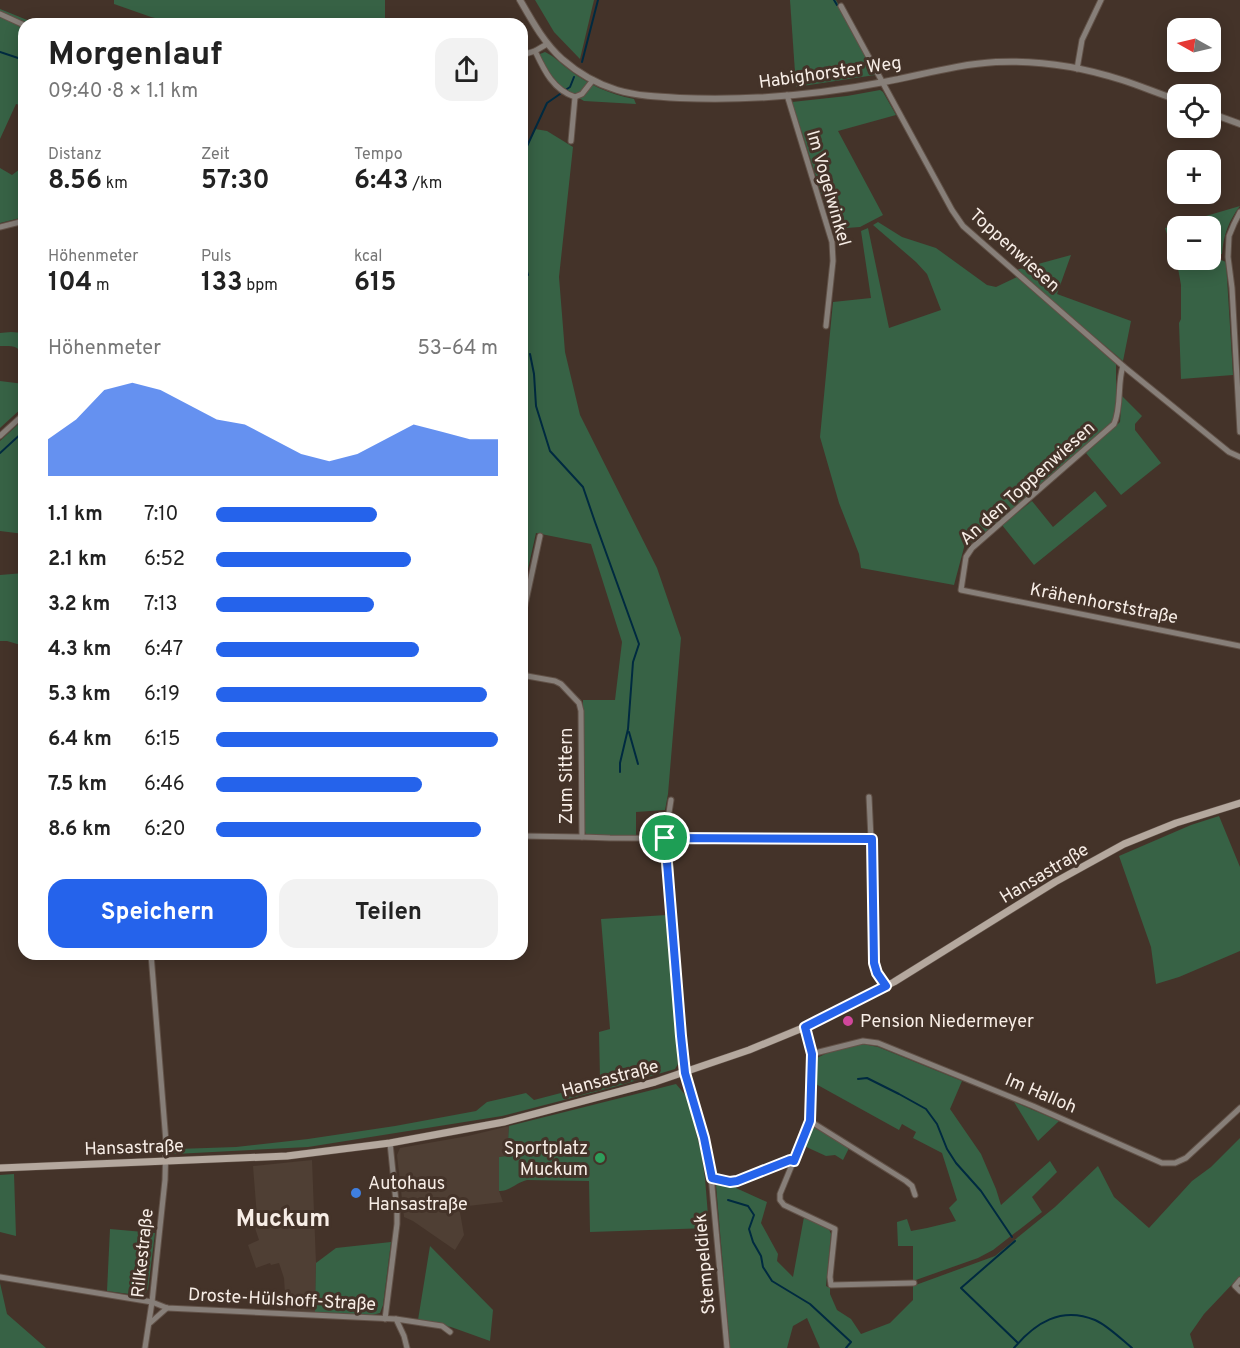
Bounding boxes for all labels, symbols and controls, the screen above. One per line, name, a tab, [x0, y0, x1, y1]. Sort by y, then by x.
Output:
north arrow	[1167, 18, 1221, 72]
map controls	[1167, 18, 1221, 270]
text: Morgenlauf	[48, 35, 222, 77]
button: share	[435, 38, 498, 101]
street label: Habighorster Weg	[757, 52, 903, 95]
text: 09:40 · 8 × 1.1 km	[48, 79, 198, 105]
button: locate	[1167, 84, 1221, 138]
street label: Im Vogelwinkel	[800, 128, 855, 249]
text: Distanz	[48, 145, 102, 165]
text: Zeit	[201, 145, 230, 165]
text: Tempo	[354, 145, 403, 165]
button: +	[1167, 150, 1221, 204]
text: 8.56	[48, 165, 102, 198]
text: 57:30	[201, 165, 270, 198]
text: 6:43	[354, 165, 409, 198]
text: km	[102, 174, 128, 194]
text: /km	[409, 174, 442, 194]
street label: Toppenwiesen	[964, 204, 1064, 298]
button: −	[1167, 216, 1221, 270]
text: Höhenmeter	[48, 247, 138, 267]
text: Puls	[201, 247, 232, 267]
text: kcal	[354, 247, 382, 267]
text: 104	[48, 267, 92, 300]
text: 133	[201, 267, 243, 300]
text: 615	[354, 267, 396, 300]
text: m	[92, 276, 110, 296]
text: bpm	[243, 276, 278, 296]
text: Höhenmeter	[48, 336, 161, 362]
text: 53–64 m	[417, 336, 498, 362]
street label: An den Toppenwiesen	[955, 417, 1101, 551]
text: 1.1 km	[48, 502, 103, 528]
text: 7:10	[144, 502, 178, 528]
text: 2.1 km	[48, 547, 107, 573]
text: 6:52	[144, 547, 185, 573]
street label: Krähenhorststraße	[1028, 579, 1180, 630]
text: 3.2 km	[48, 592, 110, 618]
text: 7:13	[144, 592, 178, 618]
text: 4.3 km	[48, 637, 111, 663]
text: 6:47	[144, 637, 183, 663]
text: 5.3 km	[48, 682, 111, 708]
text: 6:19	[144, 682, 180, 708]
text: 6.4 km	[48, 727, 112, 753]
text: 6:15	[144, 727, 180, 753]
street label: Zum Sittern	[556, 728, 579, 824]
text: 7.5 km	[48, 772, 107, 798]
text: 6:46	[144, 772, 185, 798]
pin	[639, 812, 690, 863]
text: 8.6 km	[48, 817, 111, 843]
text: 6:20	[144, 817, 186, 843]
icon: arrive	[648, 821, 681, 854]
street label: Hansastraße	[996, 839, 1093, 910]
button: Speichern	[48, 879, 267, 948]
button: Teilen	[279, 879, 498, 948]
place label: Pension Niedermeyer	[860, 1011, 1034, 1034]
marker: Pension Niedermeyer	[841, 1014, 855, 1028]
street label: Hansastraße	[559, 1055, 662, 1103]
street label: Im Halloh	[1001, 1069, 1080, 1120]
street label: Hansastraße	[84, 1135, 184, 1162]
place label: Sportplatz Muckum	[504, 1138, 588, 1182]
marker: Sportplatz Muckum	[593, 1151, 607, 1165]
place label: Autohaus Hansastraße	[368, 1173, 468, 1217]
marker: Autohaus Hansastraße	[349, 1186, 363, 1200]
district label: Muckum	[236, 1205, 330, 1235]
street label: Rilkestraße	[127, 1207, 160, 1299]
street label: Stempeldiek	[690, 1212, 721, 1315]
street label: Droste-Hülshoff-Straße	[187, 1284, 377, 1317]

